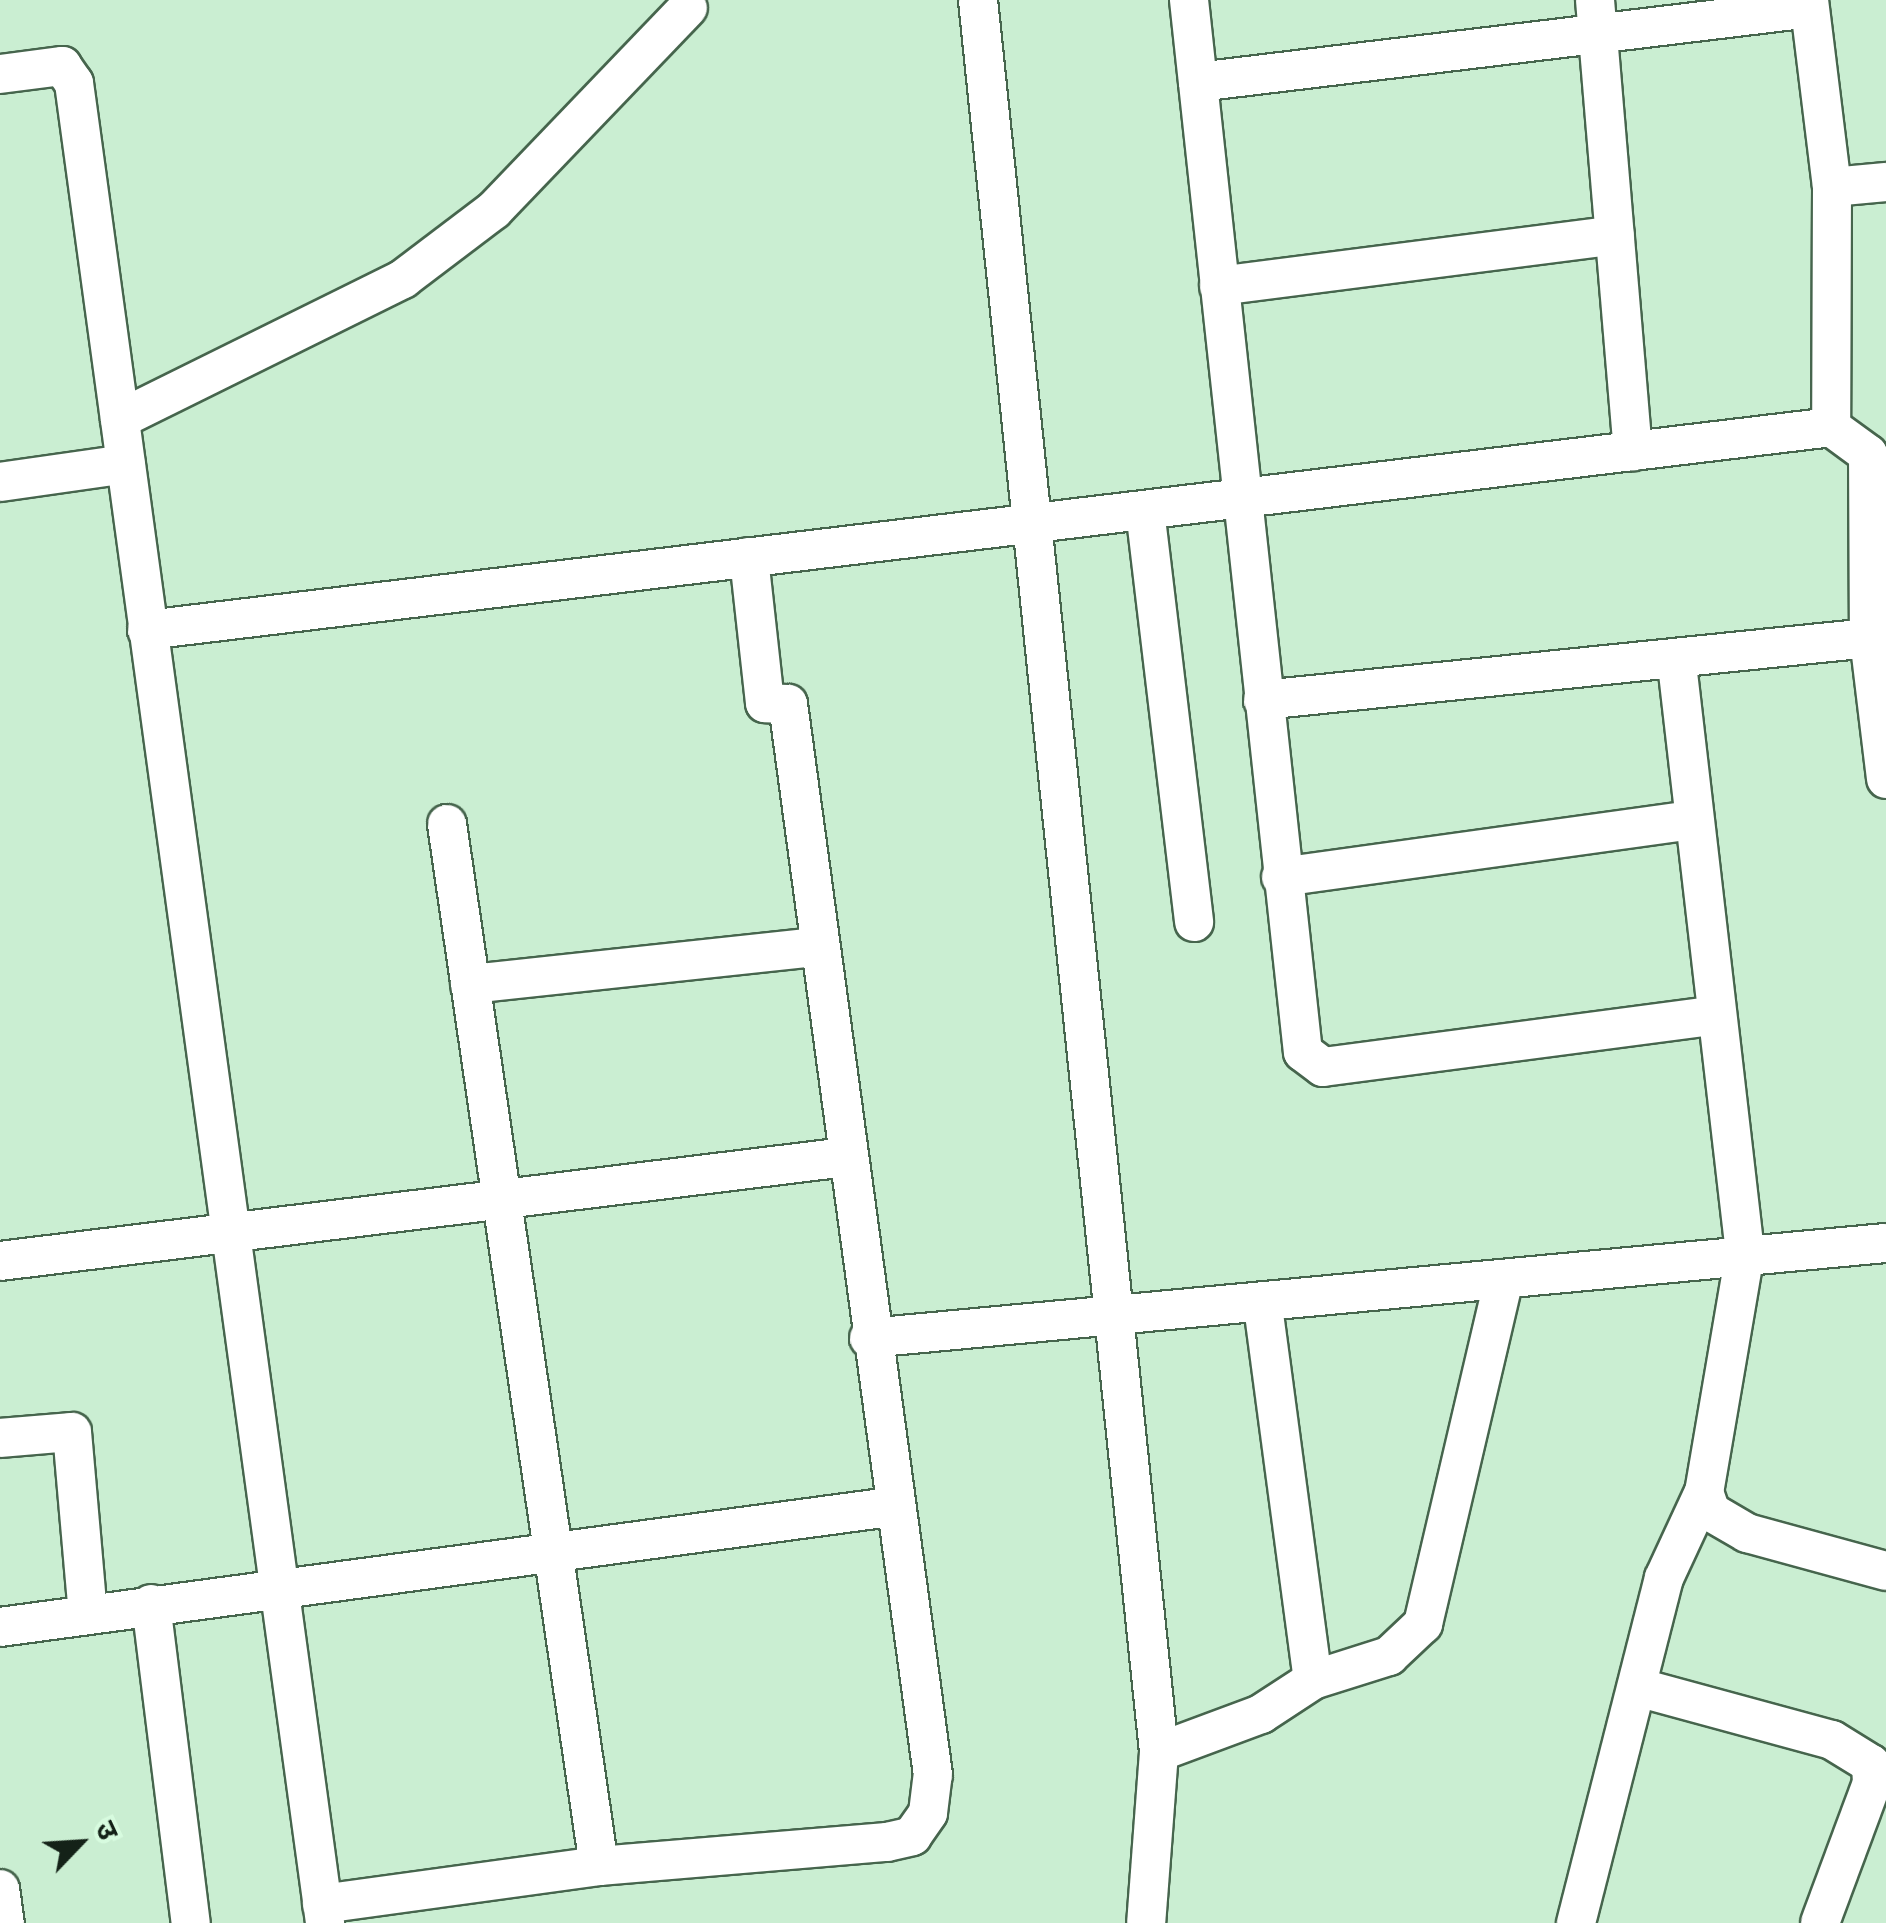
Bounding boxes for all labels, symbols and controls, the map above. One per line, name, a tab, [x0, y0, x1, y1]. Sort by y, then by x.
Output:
north arrow	[30, 1793, 130, 1893]
text: उ	[89, 1816, 126, 1845]

